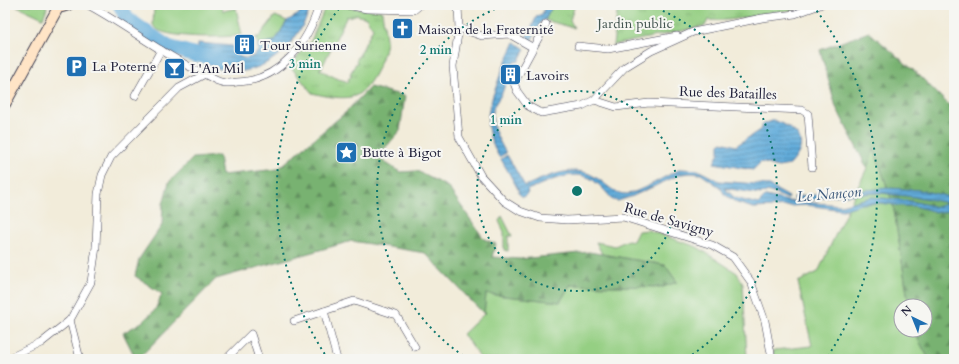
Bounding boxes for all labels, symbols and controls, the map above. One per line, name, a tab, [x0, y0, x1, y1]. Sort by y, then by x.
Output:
park label: Jardin public	[595, 14, 673, 33]
church icon: Maison de la Fraternité	[390, 16, 416, 42]
place label: Maison de la Fraternité	[418, 20, 554, 39]
building icon: Tour Surienne	[232, 32, 258, 58]
place label: Tour Surienne	[260, 36, 347, 55]
text: 2 min	[420, 42, 452, 58]
parking icon: La Poterne	[63, 53, 89, 79]
bar icon: L'An Mil	[162, 55, 188, 81]
text: 3 min	[289, 56, 321, 72]
place label: La Poterne	[92, 57, 156, 76]
place label: L'An Mil	[190, 59, 244, 78]
building icon: Lavoirs	[497, 62, 523, 88]
place label: Lavoirs	[526, 66, 569, 85]
street label: Rue des Batailles	[679, 82, 778, 104]
text: 1 min	[490, 112, 522, 128]
place icon: Butte à Bigot	[334, 139, 360, 165]
place label: Butte à Bigot	[362, 143, 442, 162]
water label: Le Nançon	[796, 181, 863, 207]
centre of rings	[570, 184, 584, 198]
street label: Rue de Savigny	[622, 198, 717, 242]
north arrow	[893, 298, 933, 338]
text: N	[898, 302, 915, 320]

